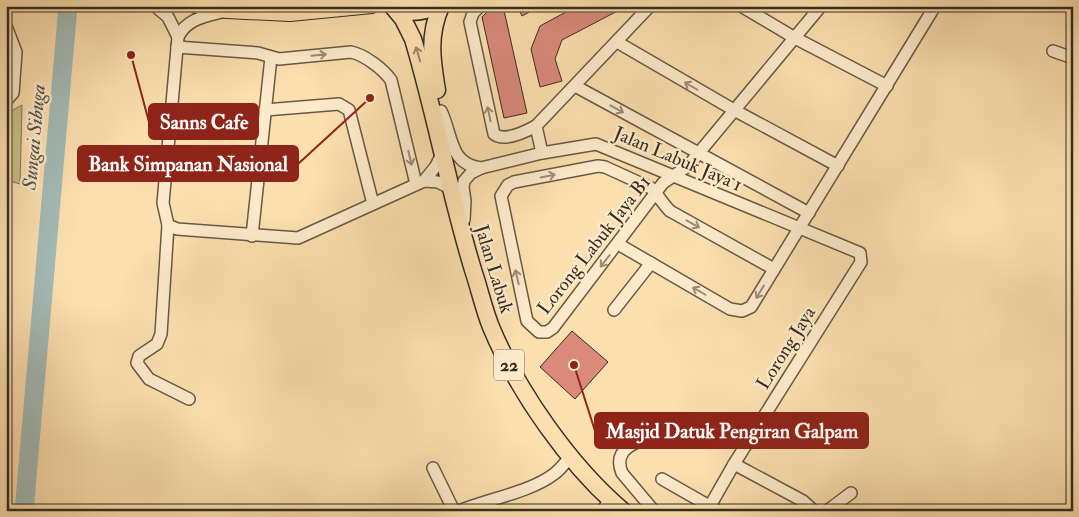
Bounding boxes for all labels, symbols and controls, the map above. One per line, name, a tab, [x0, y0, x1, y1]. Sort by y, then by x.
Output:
one-way arrow	[412, 47, 422, 63]
one-way arrow	[310, 51, 326, 60]
one-way arrow	[685, 80, 699, 90]
water label: Sungai Sibuga	[17, 83, 51, 192]
callout: Sanns Cafe	[149, 104, 258, 139]
one-way arrow	[610, 104, 625, 114]
one-way arrow	[484, 106, 493, 122]
text: Sanns Cafe	[160, 110, 249, 135]
street label: Jalan Labuk Jaya 1	[609, 121, 746, 197]
callout: Bank Simpanan Nasional	[78, 146, 298, 181]
one-way arrow	[406, 150, 415, 166]
text: Bank Simpanan Nasional	[88, 152, 289, 178]
one-way arrow	[540, 170, 556, 180]
street label: Lorong Labuk Jaya B1	[532, 171, 656, 319]
one-way arrow	[685, 219, 700, 229]
street label: Jalan Labuk	[469, 221, 519, 316]
one-way arrow	[600, 254, 611, 267]
one-way arrow	[512, 269, 521, 285]
one-way arrow	[692, 285, 706, 295]
one-way arrow	[755, 285, 765, 299]
street label: Lorong Jaya	[751, 302, 821, 394]
road number: 22	[494, 350, 524, 380]
callout: Masjid Datuk Pengiran Galpam	[595, 413, 868, 448]
text: Masjid Datuk Pengiran Galpam	[605, 419, 859, 445]

